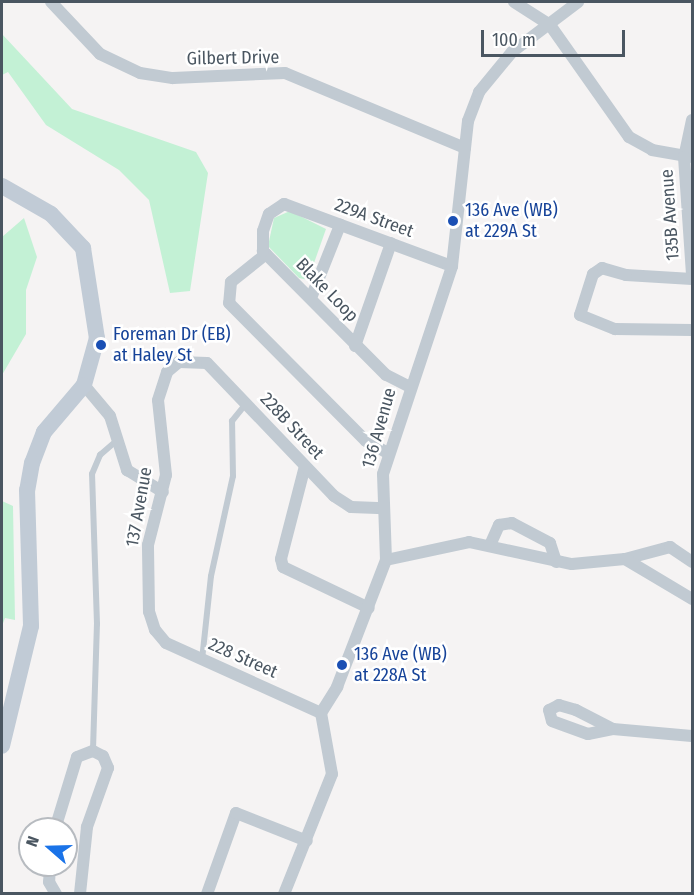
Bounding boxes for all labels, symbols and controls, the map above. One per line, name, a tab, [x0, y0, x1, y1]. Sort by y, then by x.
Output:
scale bar	[484, 18, 628, 56]
text: 100 m	[492, 29, 536, 51]
street label: Gilbert Drive	[187, 46, 279, 70]
street label: 135B Avenue	[656, 169, 684, 261]
street label: 229A Street	[332, 194, 416, 242]
place label: 136 Ave (WB) at 229A St	[465, 200, 558, 242]
marker: 136 Ave (WB) at 229A St	[446, 214, 460, 228]
street label: Blake Loop	[291, 253, 363, 327]
place label: Foreman Dr (EB) at Haley St	[113, 324, 231, 366]
marker: Foreman Dr (EB) at Haley St	[94, 338, 108, 352]
street label: 136 Avenue	[357, 385, 401, 471]
street label: 228B Street	[256, 388, 328, 464]
street label: 137 Avenue	[121, 465, 157, 549]
street label: 228 Street	[205, 633, 281, 683]
place label: 136 Ave (WB) at 228A St	[354, 644, 447, 686]
marker: 136 Ave (WB) at 228A St	[335, 658, 349, 672]
north arrow	[18, 817, 78, 877]
text: N	[22, 834, 43, 849]

